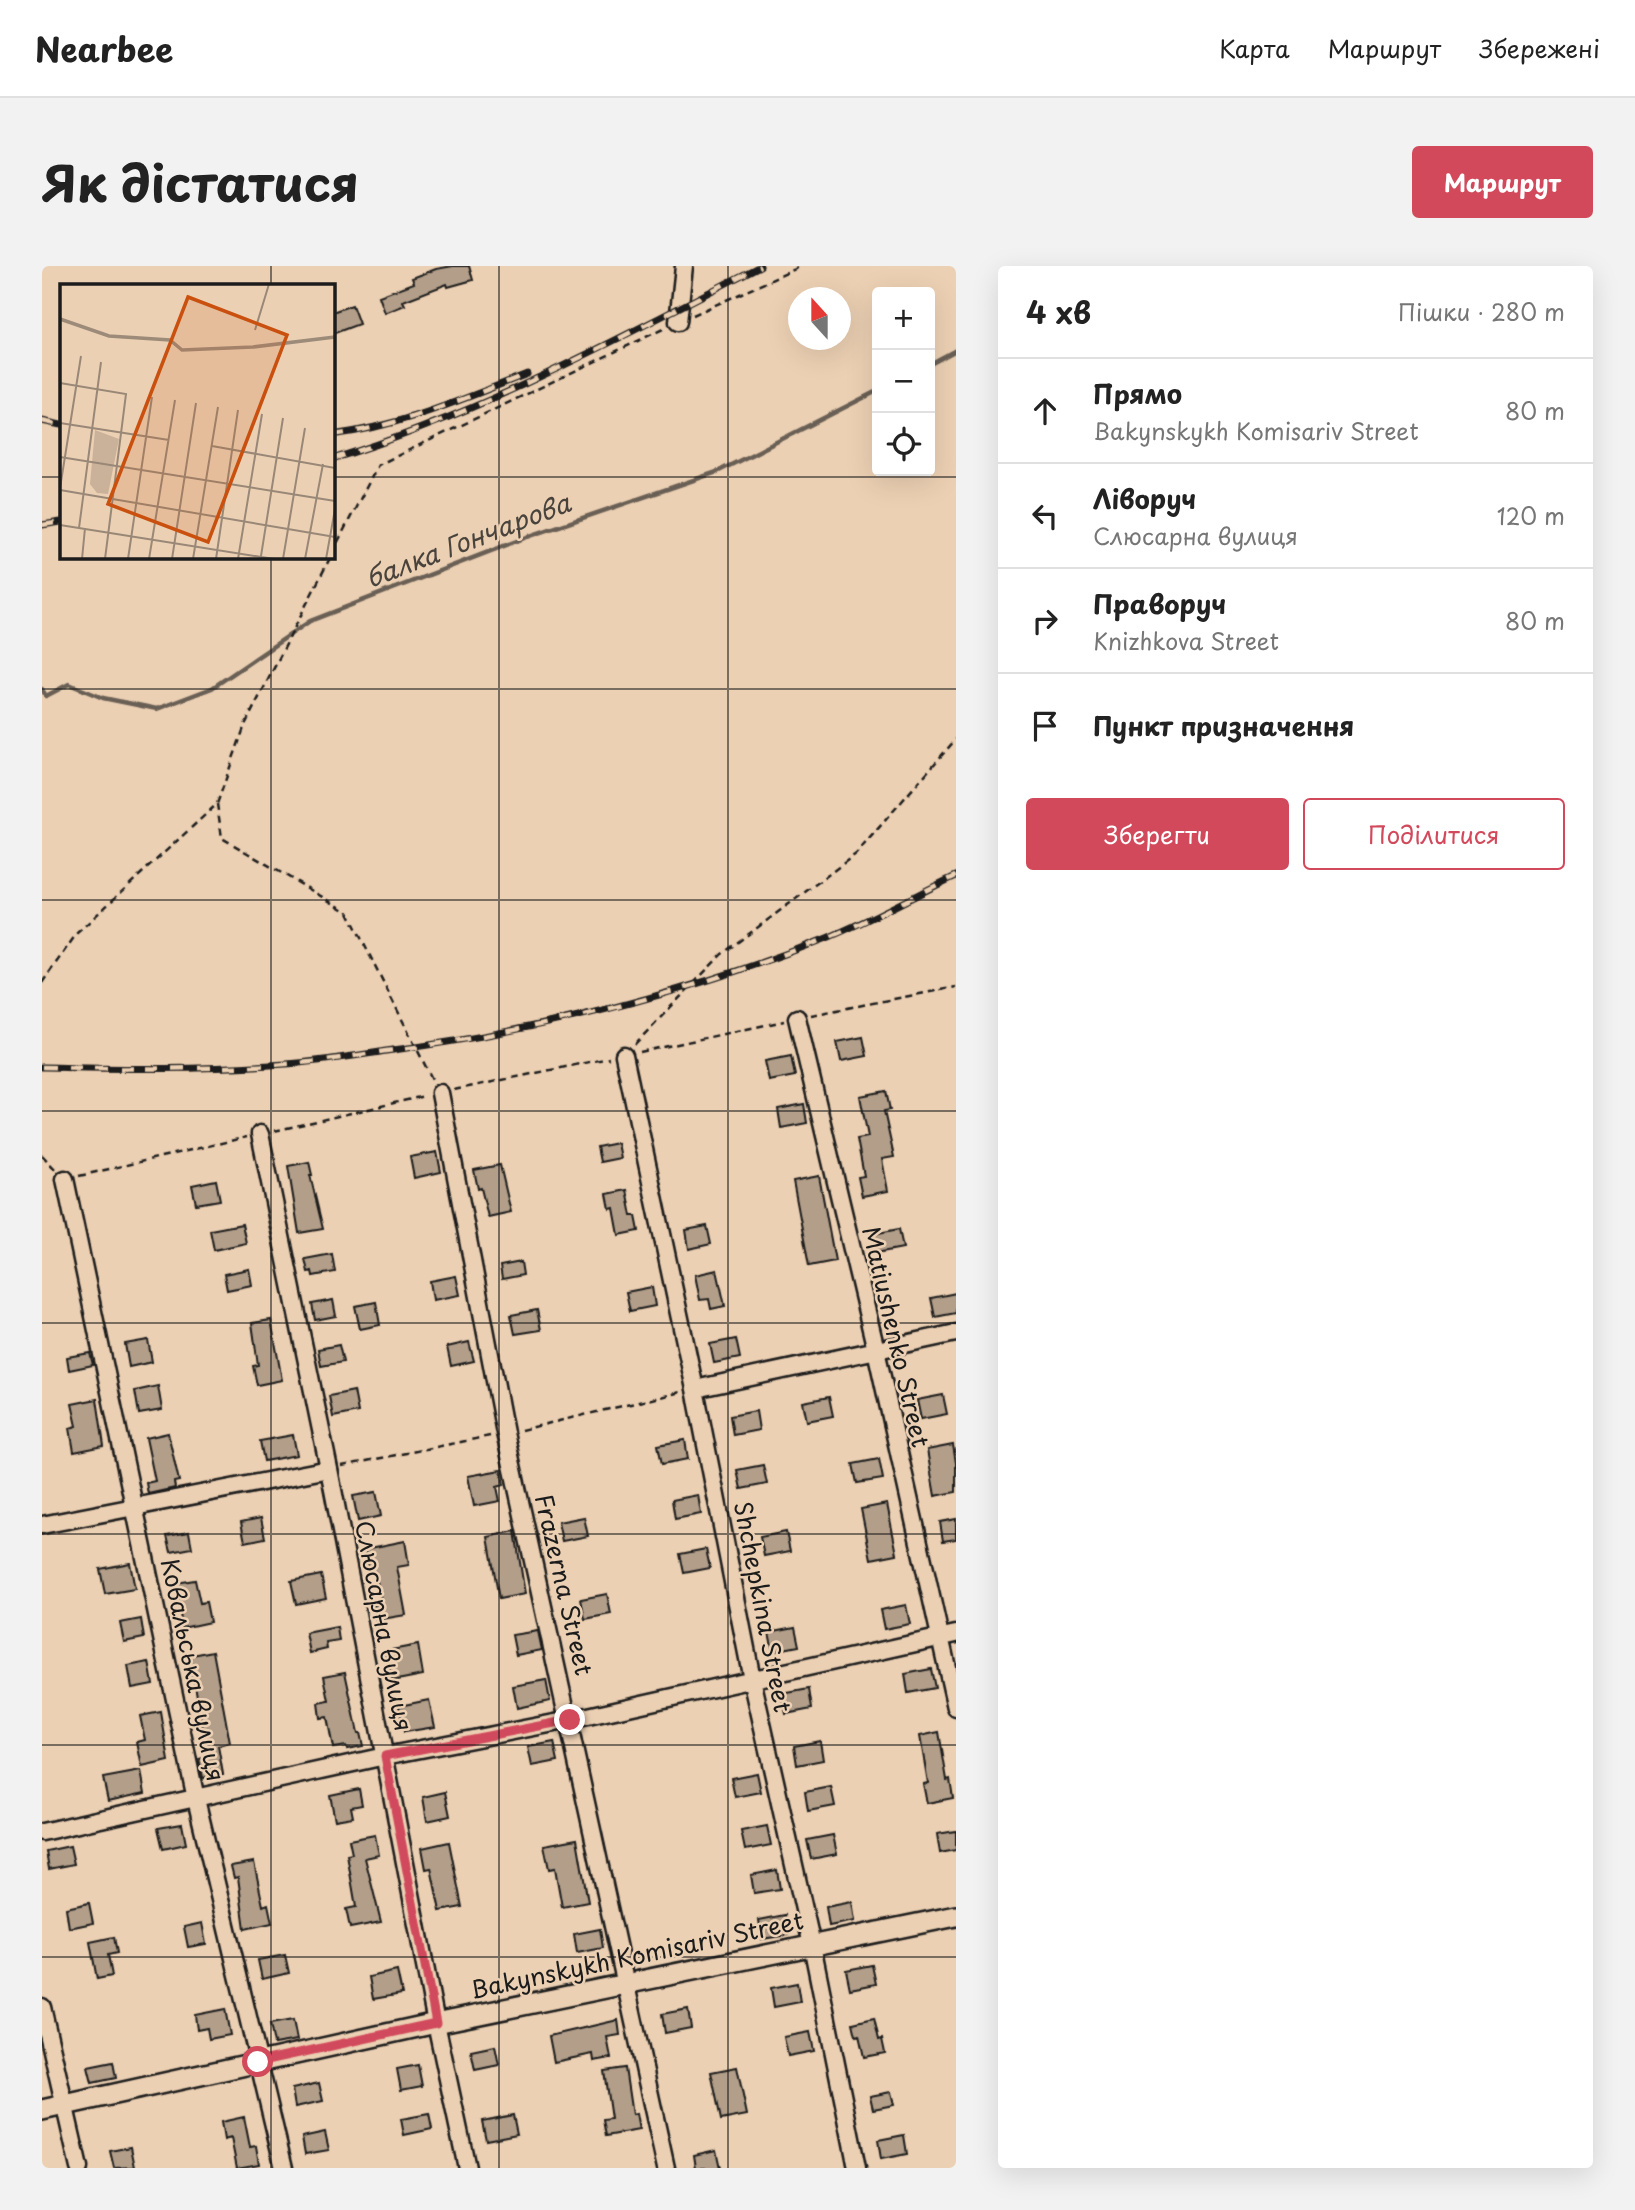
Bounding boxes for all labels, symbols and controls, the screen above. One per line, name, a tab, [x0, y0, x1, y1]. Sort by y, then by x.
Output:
text: Nearbee	[35, 23, 173, 73]
text: Карта	[1219, 30, 1290, 66]
text: Маршрут	[1328, 30, 1441, 66]
text: Збережені	[1479, 30, 1600, 66]
text: Як дістатися	[42, 145, 359, 219]
button: Маршрут	[1412, 146, 1593, 218]
inset map	[60, 284, 334, 558]
north arrow	[788, 287, 851, 350]
map controls	[872, 287, 935, 476]
button: +	[872, 287, 935, 350]
text: 4 хв	[1026, 289, 1091, 334]
text: Пішки · 280 m	[1398, 294, 1565, 329]
button: −	[872, 350, 935, 413]
text: Прямо	[1093, 374, 1182, 413]
icon: ahead	[1026, 392, 1064, 430]
text: 80 m	[1505, 393, 1565, 428]
button: locate	[872, 413, 935, 476]
text: Bakynskykh Komisariv Street	[1093, 413, 1419, 448]
text: Ліворуч	[1093, 479, 1196, 518]
water label: балка Гончарова	[359, 482, 576, 597]
icon: left	[1026, 497, 1064, 535]
text: 120 m	[1497, 498, 1565, 533]
text: Слюсарна вулиця	[1093, 518, 1298, 553]
text: Праворуч	[1093, 584, 1226, 623]
icon: right	[1026, 602, 1064, 640]
text: 80 m	[1505, 603, 1565, 638]
text: Knizhkova Street	[1093, 623, 1279, 658]
text: Пункт призначення	[1093, 706, 1354, 745]
icon: arrive	[1026, 707, 1064, 745]
button: Зберегти	[1026, 798, 1289, 870]
button: Поділитися	[1303, 798, 1565, 870]
street label: Matiushenko Street	[854, 1223, 940, 1451]
street label: Frazerna Street	[527, 1490, 603, 1679]
street label: Shchepkina Street	[726, 1498, 802, 1715]
street label: Слюсарна вулиця	[347, 1517, 423, 1734]
street label: Ковальська вулиця	[153, 1555, 235, 1784]
route end	[554, 1704, 585, 1735]
street label: Bakynskykh Komisariv Street	[467, 1901, 807, 2007]
route start	[242, 2046, 273, 2077]

